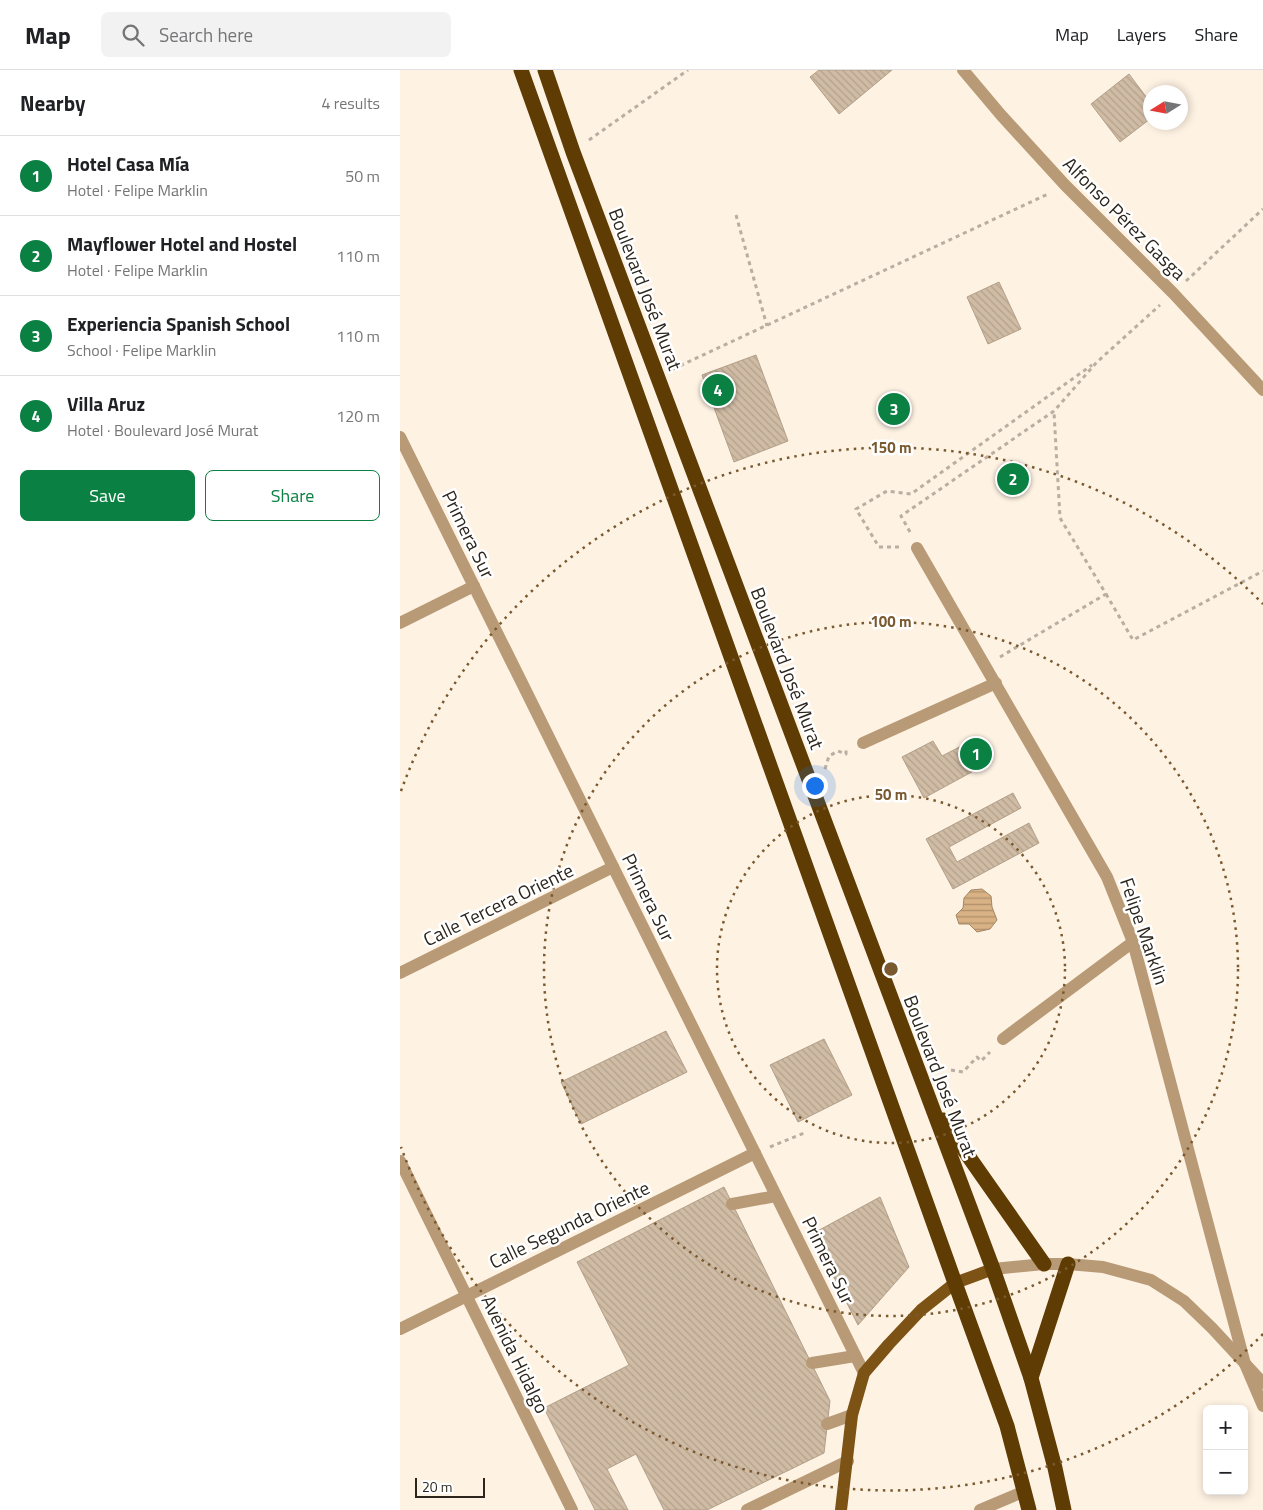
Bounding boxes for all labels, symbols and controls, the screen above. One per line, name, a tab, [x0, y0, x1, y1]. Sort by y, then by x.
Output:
search box	[101, 12, 451, 57]
text: Map	[25, 17, 71, 53]
text: Search here	[159, 20, 253, 49]
icon: search	[119, 21, 147, 49]
text: Map	[1055, 21, 1089, 48]
text: Layers	[1117, 21, 1166, 48]
text: Share	[1194, 21, 1238, 48]
north arrow	[1143, 85, 1188, 130]
text: Nearby	[20, 87, 85, 119]
text: 4 results	[321, 91, 380, 115]
text: Hotel Casa Mía	[67, 149, 190, 178]
street label: Alfonso Pérez Gasga	[1057, 150, 1194, 287]
text: 1	[32, 164, 40, 188]
text: 50 m	[345, 164, 380, 188]
text: Hotel · Felipe Marklin	[67, 178, 208, 202]
street label: Boulevard José Murat	[602, 204, 690, 375]
text: Mayflower Hotel and Hostel	[67, 229, 297, 258]
text: 2	[32, 244, 40, 268]
text: 110 m	[336, 244, 380, 268]
text: Hotel · Felipe Marklin	[67, 258, 208, 282]
text: Experiencia Spanish School	[67, 309, 290, 338]
text: 3	[32, 324, 40, 348]
text: 110 m	[336, 324, 380, 348]
text: School · Felipe Marklin	[67, 338, 216, 362]
pin: 4	[702, 371, 734, 409]
text: Villa Aruz	[67, 389, 145, 418]
pin: 3	[878, 390, 910, 428]
text: 4	[32, 404, 40, 428]
text: 120 m	[336, 404, 380, 428]
text: Hotel · Boulevard José Murat	[67, 418, 259, 442]
text: 150 m	[870, 436, 912, 459]
pin: 2	[997, 460, 1029, 498]
button: Save	[20, 470, 195, 521]
button: Share	[205, 470, 380, 521]
street label: Primera Sur	[435, 485, 503, 583]
street label: Boulevard José Murat	[744, 583, 832, 754]
text: 100 m	[870, 610, 912, 633]
pin: 1	[960, 735, 992, 773]
your location	[802, 773, 828, 799]
text: 50 m	[875, 783, 907, 806]
street label: Primera Sur	[615, 848, 683, 946]
street label: Calle Tercera Oriente	[418, 855, 578, 953]
street label: Felipe Marklin	[1113, 874, 1177, 988]
centre of rings	[882, 960, 900, 978]
street label: Boulevard José Murat	[897, 991, 985, 1162]
street label: Calle Segunda Oriente	[484, 1173, 654, 1275]
street label: Primera Sur	[795, 1211, 863, 1309]
street label: Avenida Hidalgo	[475, 1290, 557, 1418]
map controls	[1203, 1405, 1248, 1495]
button: +	[1203, 1405, 1248, 1450]
button: −	[1203, 1450, 1248, 1495]
scale bar	[415, 1475, 485, 1498]
text: 20 m	[422, 1476, 452, 1497]

